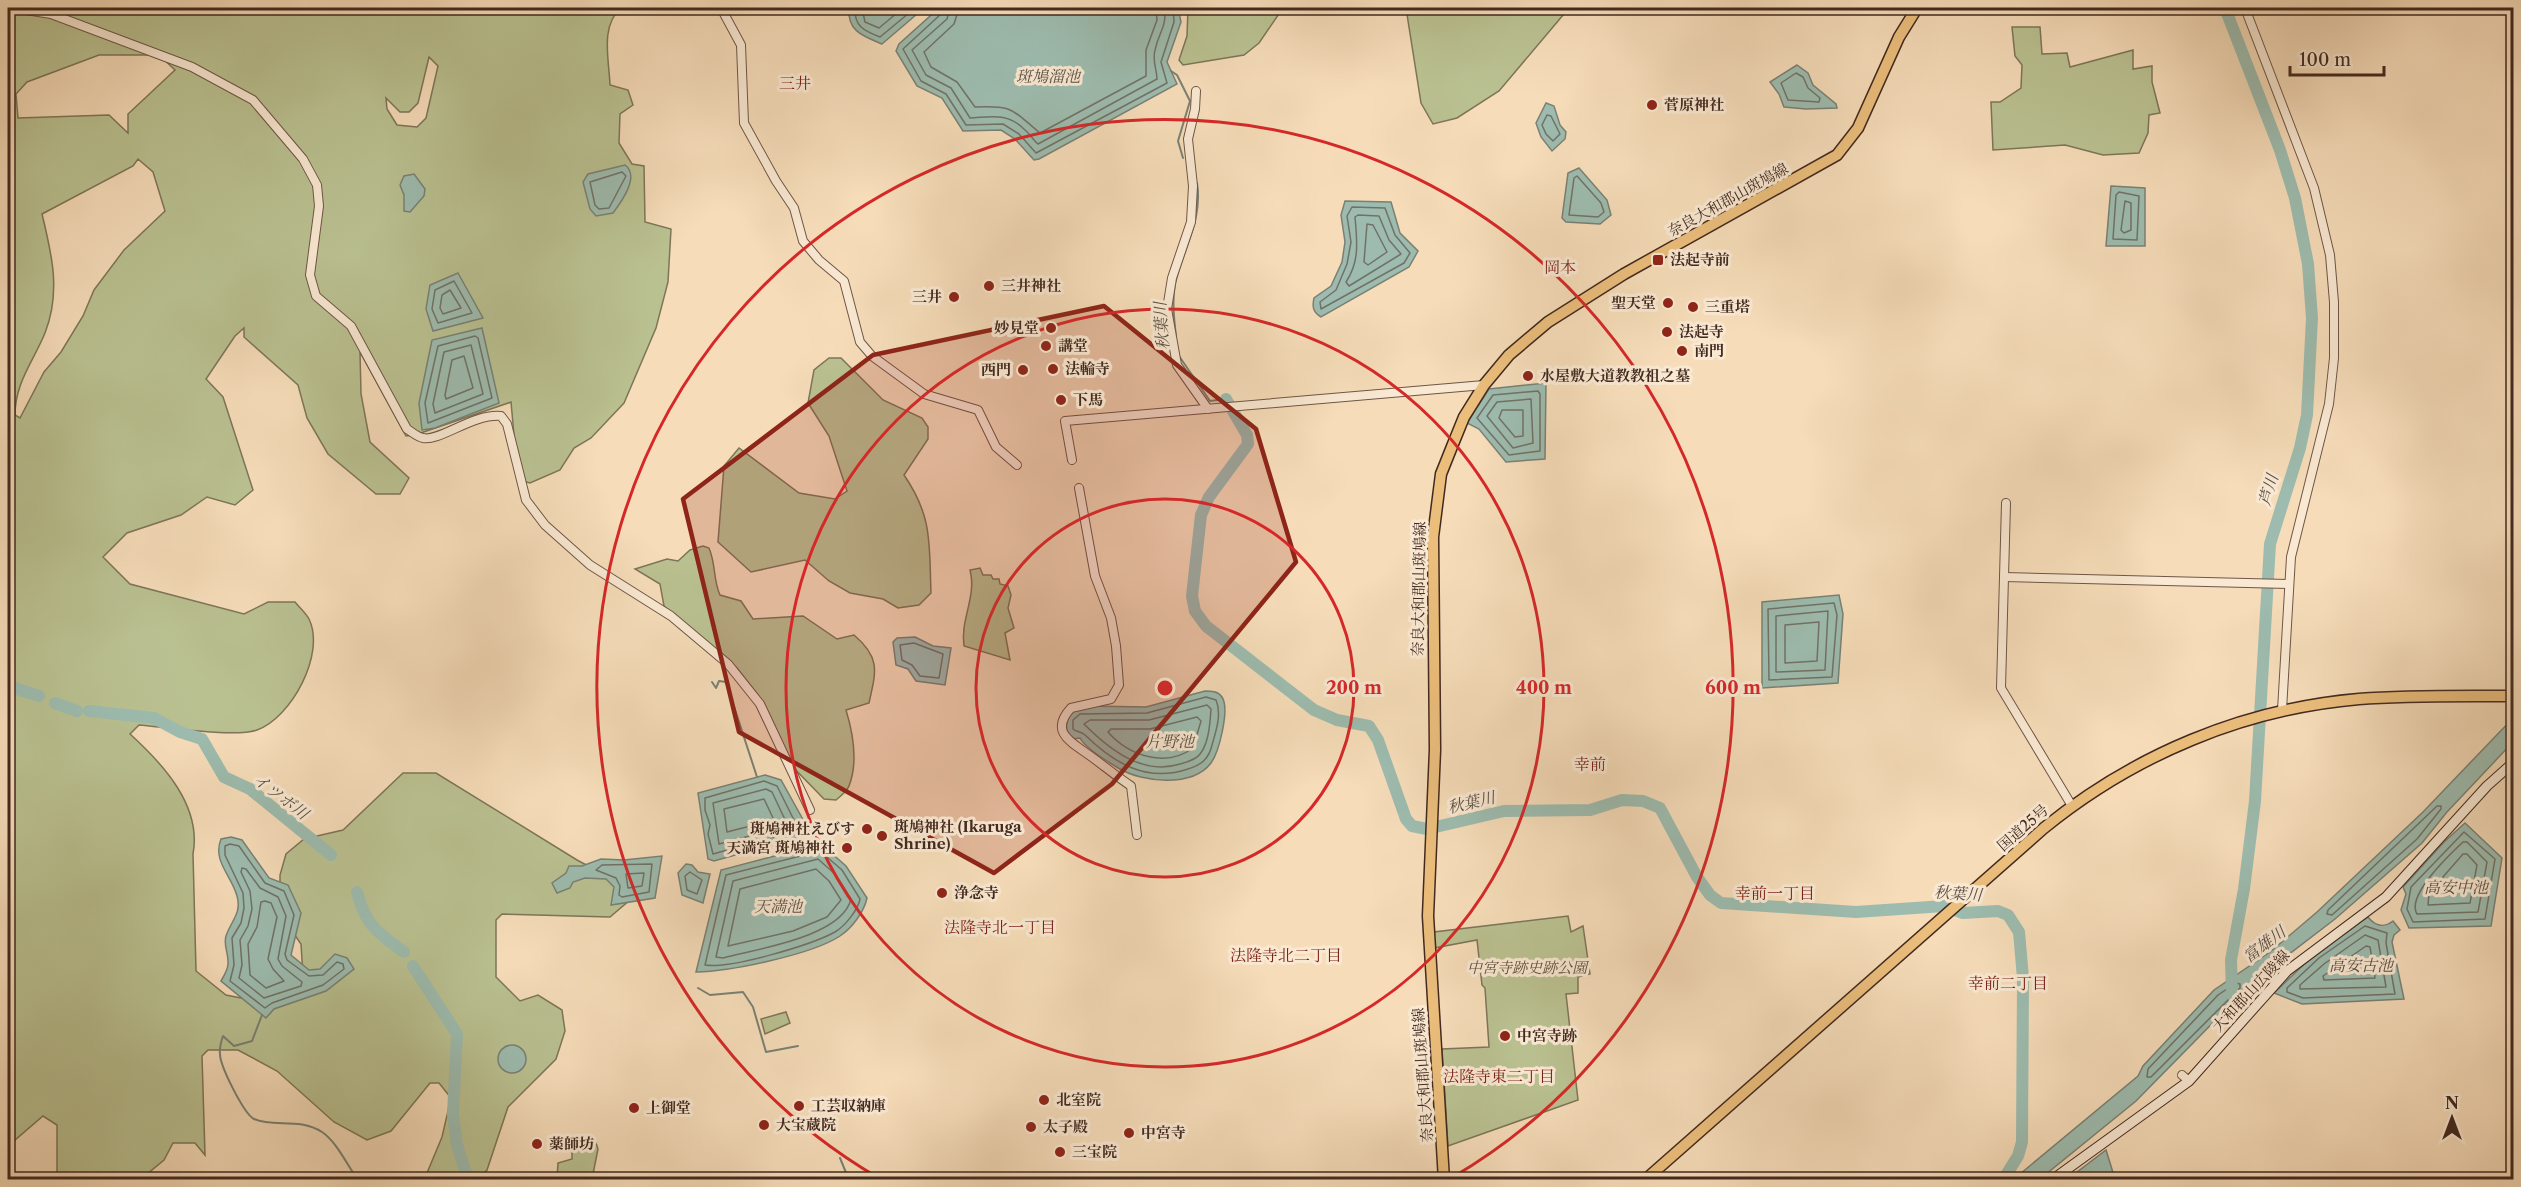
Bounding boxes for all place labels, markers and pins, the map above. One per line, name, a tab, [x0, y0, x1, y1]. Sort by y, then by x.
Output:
place label: 菅原神社	[1664, 95, 1724, 114]
marker: 菅原神社	[1645, 98, 1659, 112]
place label: 法起寺前	[1670, 250, 1730, 269]
marker: 法起寺前	[1651, 253, 1665, 267]
place label: 三井神社	[1001, 276, 1061, 295]
marker: 三井神社	[982, 279, 996, 293]
place label: 三井	[912, 287, 942, 306]
marker: 三井	[947, 290, 961, 304]
place label: 聖天堂	[1611, 293, 1656, 312]
marker: 聖天堂	[1661, 296, 1675, 310]
place label: 三重塔	[1705, 297, 1750, 316]
marker: 三重塔	[1686, 300, 1700, 314]
place label: 妙見堂	[994, 318, 1039, 337]
marker: 妙見堂	[1044, 321, 1058, 335]
place label: 法起寺	[1679, 322, 1724, 341]
marker: 法起寺	[1660, 325, 1674, 339]
place label: 講堂	[1058, 336, 1088, 355]
marker: 講堂	[1039, 339, 1053, 353]
place label: 南門	[1694, 341, 1724, 360]
marker: 南門	[1675, 344, 1689, 358]
place label: 法輪寺	[1065, 359, 1110, 378]
place label: 西門	[981, 360, 1011, 379]
marker: 法輪寺	[1046, 362, 1060, 376]
marker: 西門	[1016, 363, 1030, 377]
place label: 水屋敷大道教教祖之墓	[1540, 366, 1690, 385]
marker: 水屋敷大道教教祖之墓	[1521, 369, 1535, 383]
place label: 下馬	[1073, 390, 1103, 409]
marker: 下馬	[1054, 393, 1068, 407]
centre of rings	[1155, 678, 1175, 698]
place label: 斑鳩神社 (Ikaruga Shrine)	[894, 817, 1022, 853]
place label: 斑鳩神社えびす	[750, 819, 855, 838]
marker: 斑鳩神社えびす	[860, 822, 874, 836]
marker: 斑鳩神社 (Ikaruga Shrine)	[875, 829, 889, 843]
place label: 天満宮 斑鳩神社	[726, 838, 835, 857]
marker: 天満宮 斑鳩神社	[840, 841, 854, 855]
place label: 浄念寺	[954, 883, 999, 902]
marker: 浄念寺	[935, 886, 949, 900]
place label: 中宮寺跡	[1517, 1026, 1577, 1045]
marker: 中宮寺跡	[1498, 1029, 1512, 1043]
place label: 北室院	[1056, 1090, 1101, 1109]
marker: 北室院	[1037, 1093, 1051, 1107]
place label: 工芸収納庫	[811, 1096, 886, 1115]
place label: 上御堂	[646, 1098, 691, 1117]
marker: 工芸収納庫	[792, 1099, 806, 1113]
marker: 上御堂	[627, 1101, 641, 1115]
place label: 大宝蔵院	[776, 1115, 836, 1134]
place label: 太子殿	[1043, 1117, 1088, 1136]
marker: 大宝蔵院	[757, 1118, 771, 1132]
marker: 太子殿	[1024, 1120, 1038, 1134]
place label: 中宮寺	[1141, 1123, 1186, 1142]
marker: 中宮寺	[1122, 1126, 1136, 1140]
place label: 薬師坊	[549, 1134, 594, 1153]
marker: 薬師坊	[530, 1137, 544, 1151]
place label: 三宝院	[1072, 1142, 1117, 1161]
marker: 三宝院	[1053, 1145, 1067, 1159]

